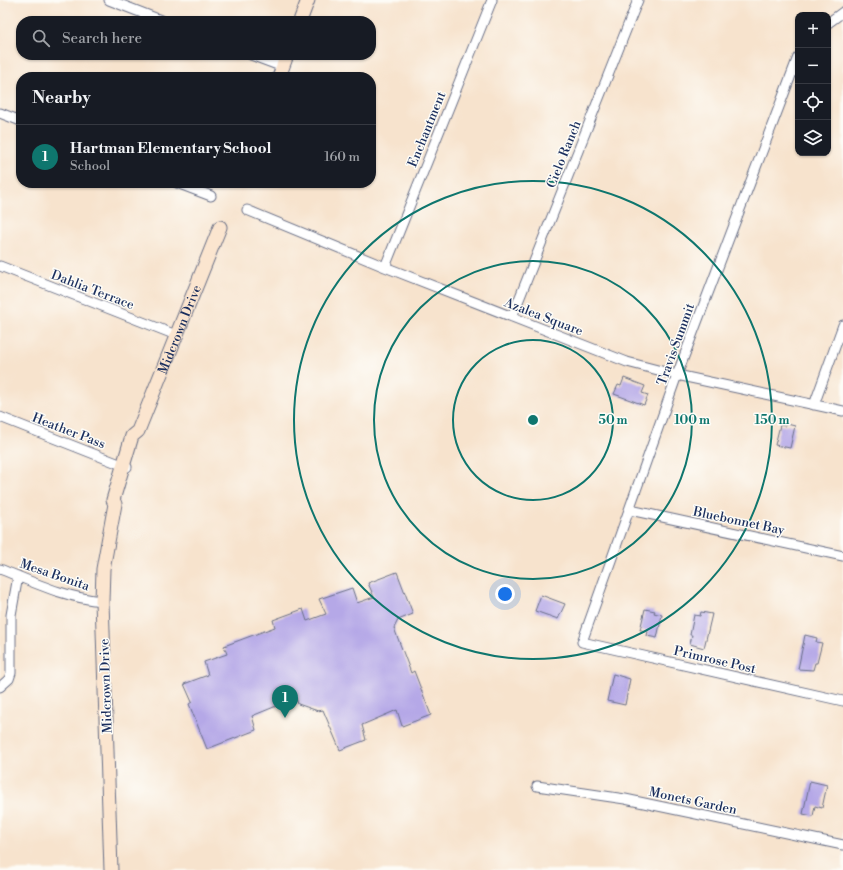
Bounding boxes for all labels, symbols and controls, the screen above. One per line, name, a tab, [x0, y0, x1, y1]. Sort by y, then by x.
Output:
map controls	[795, 12, 831, 156]
button: +	[795, 12, 831, 48]
search box	[16, 16, 376, 60]
icon: search	[30, 27, 52, 49]
text: Search here	[62, 29, 142, 48]
button: −	[795, 48, 831, 84]
button: locate	[795, 84, 831, 120]
text: Nearby	[32, 87, 91, 109]
street label: Enchantment	[404, 89, 450, 170]
street label: Cielo Ranch	[543, 118, 585, 190]
button: layers	[795, 120, 831, 156]
text: Hartman Elementary School	[70, 139, 271, 158]
text: 1	[42, 149, 48, 165]
text: 160 m	[324, 149, 360, 165]
text: School	[70, 158, 110, 174]
street label: Dahlia Terrace	[49, 267, 137, 313]
street label: Midcrown Drive	[155, 282, 205, 377]
street label: Azalea Square	[501, 294, 586, 339]
street label: Travis Summit	[654, 301, 698, 388]
street label: Heather Pass	[30, 410, 108, 452]
centre of rings	[526, 413, 540, 427]
text: 50 m	[598, 413, 628, 428]
text: 100 m	[674, 413, 710, 428]
text: 150 m	[755, 413, 789, 428]
street label: Bluebonnet Bay	[691, 503, 787, 539]
street label: Mesa Bonita	[18, 556, 92, 594]
your location	[495, 584, 515, 604]
street label: Midcrown Drive	[96, 638, 116, 734]
street label: Primrose Post	[672, 643, 758, 677]
pin: 1	[272, 685, 298, 718]
street label: Monets Garden	[647, 784, 738, 818]

